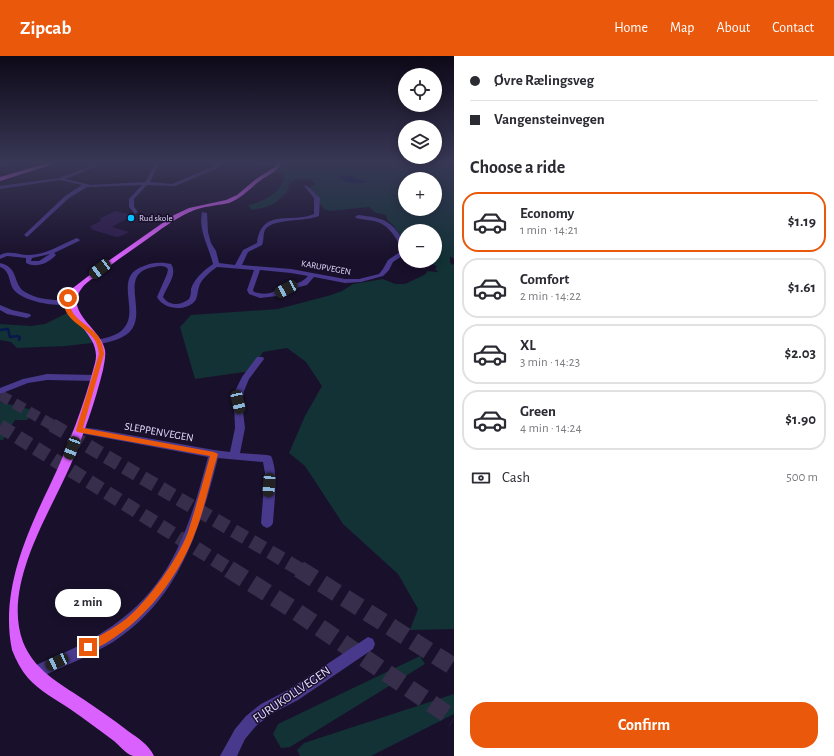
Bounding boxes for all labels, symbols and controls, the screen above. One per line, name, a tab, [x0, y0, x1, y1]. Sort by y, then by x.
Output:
text: Zipcab	[20, 19, 71, 38]
text: Home	[614, 21, 648, 35]
text: Map	[670, 21, 694, 35]
text: About	[716, 21, 750, 35]
text: Contact	[772, 21, 814, 35]
map controls	[398, 68, 442, 268]
button: locate	[398, 68, 442, 112]
text: Øvre Rælingsveg	[494, 73, 594, 88]
text: Vangensteinvegen	[494, 112, 605, 127]
button: layers	[398, 120, 442, 164]
text: Choose a ride	[470, 159, 565, 177]
button: +	[398, 172, 442, 216]
icon: car	[472, 204, 508, 240]
text: Economy	[520, 206, 574, 221]
marker: Rud skole	[126, 213, 136, 223]
place label: Rud skole	[139, 214, 173, 223]
text: $1.19	[788, 214, 816, 229]
button: −	[398, 224, 442, 268]
text: 1 min · 14:21	[520, 224, 578, 237]
car	[87, 257, 113, 281]
street label: KARUPVEGEN	[300, 259, 352, 277]
icon: car	[472, 270, 508, 306]
text: Comfort	[520, 272, 569, 287]
car	[273, 278, 299, 300]
text: $1.61	[788, 280, 816, 295]
route start	[59, 289, 77, 307]
text: 2 min · 14:22	[520, 290, 581, 303]
icon: car	[472, 336, 508, 372]
text: XL	[520, 338, 536, 353]
text: $2.03	[784, 346, 816, 361]
text: 3 min · 14:23	[520, 356, 580, 369]
car	[229, 389, 247, 415]
icon: car	[472, 402, 508, 438]
text: Green	[520, 404, 556, 419]
text: $1.90	[785, 412, 816, 427]
street label: SLEPPENVEGEN	[124, 421, 194, 443]
text: 4 min · 14:24	[520, 422, 582, 435]
car	[62, 435, 82, 461]
icon: cash	[470, 467, 492, 489]
text: Cash	[502, 470, 530, 485]
text: 500 m	[786, 471, 818, 484]
car	[262, 473, 276, 497]
callout: 2 min	[55, 589, 121, 617]
text: 2 min	[74, 596, 102, 609]
route end	[79, 638, 97, 656]
car	[44, 651, 70, 673]
street label: FURUKOLLVEGEN	[251, 664, 333, 726]
button: Confirm	[470, 702, 818, 748]

